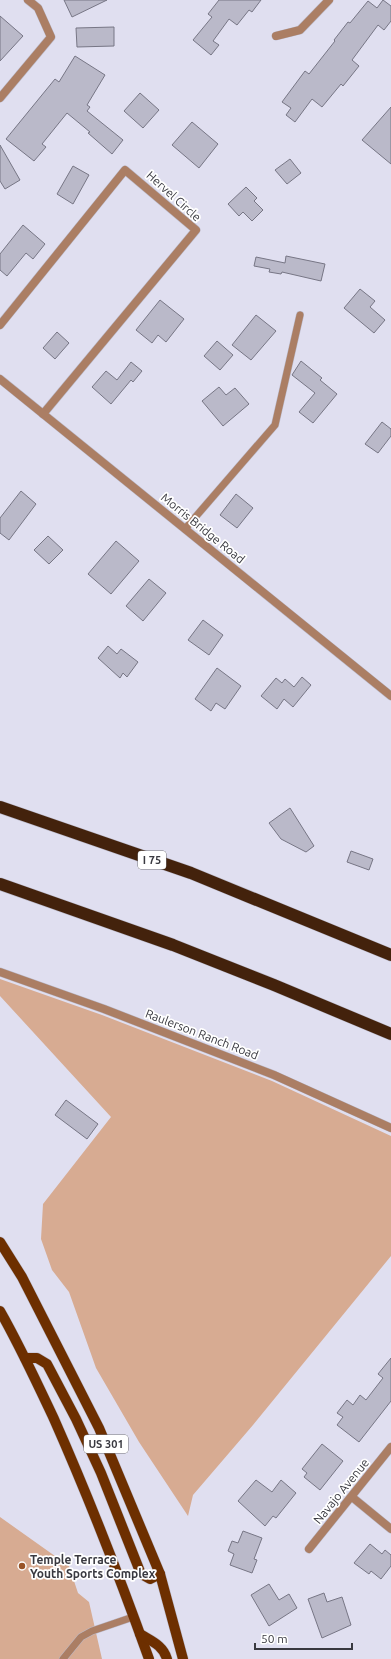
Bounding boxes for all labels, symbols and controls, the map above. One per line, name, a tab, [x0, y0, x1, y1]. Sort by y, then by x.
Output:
street label: Hervel Circle	[144, 168, 204, 224]
street label: Morris Bridge Road	[159, 490, 247, 566]
road number: I 75	[138, 851, 166, 869]
street label: Raulerson Ranch Road	[144, 1006, 260, 1062]
road number: US 301	[84, 1435, 128, 1453]
street label: Navajo Avenue	[311, 1456, 371, 1526]
place label: Temple Terrace Youth Sports Complex	[30, 1553, 156, 1580]
marker: Temple Terrace Youth Sports Complex	[17, 1561, 27, 1571]
scale bar	[255, 1625, 352, 1651]
text: 50 m	[261, 1632, 288, 1645]

